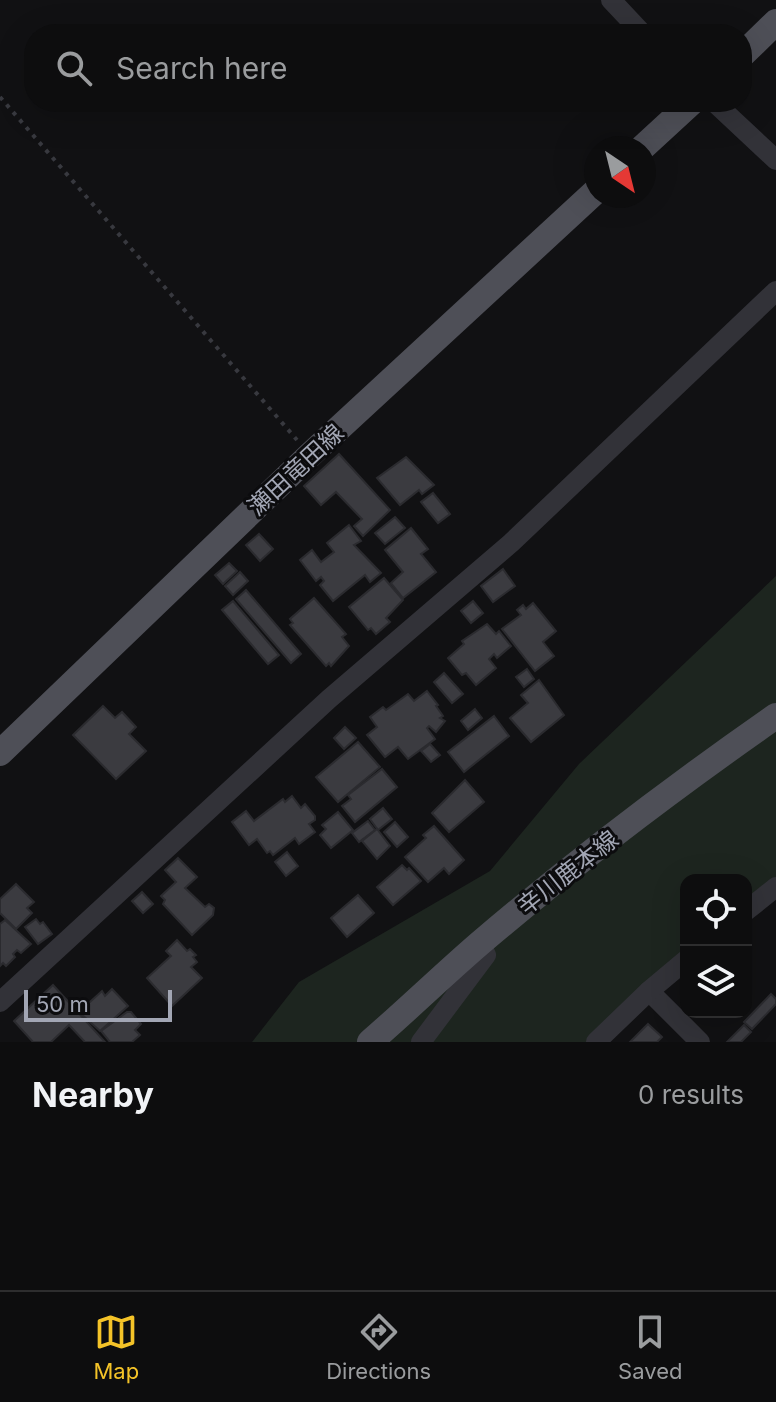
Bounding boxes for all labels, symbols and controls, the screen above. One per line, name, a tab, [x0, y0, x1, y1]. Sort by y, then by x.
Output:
search box	[24, 24, 752, 112]
icon: search	[52, 46, 96, 90]
text: Search here	[116, 50, 288, 86]
north arrow	[584, 136, 656, 208]
street label: 瀬田竜田線	[242, 418, 349, 521]
street label: 辛川鹿本線	[511, 824, 624, 921]
map controls	[680, 874, 752, 1018]
button: locate	[680, 874, 752, 946]
button: layers	[680, 946, 752, 1018]
scale bar	[24, 986, 172, 1022]
text: 50 m	[36, 991, 89, 1017]
text: Nearby	[32, 1074, 154, 1115]
text: 0 results	[638, 1079, 744, 1110]
tab: Map	[94, 1310, 139, 1384]
tab: Directions	[326, 1310, 431, 1384]
tab: Saved	[618, 1310, 682, 1384]

